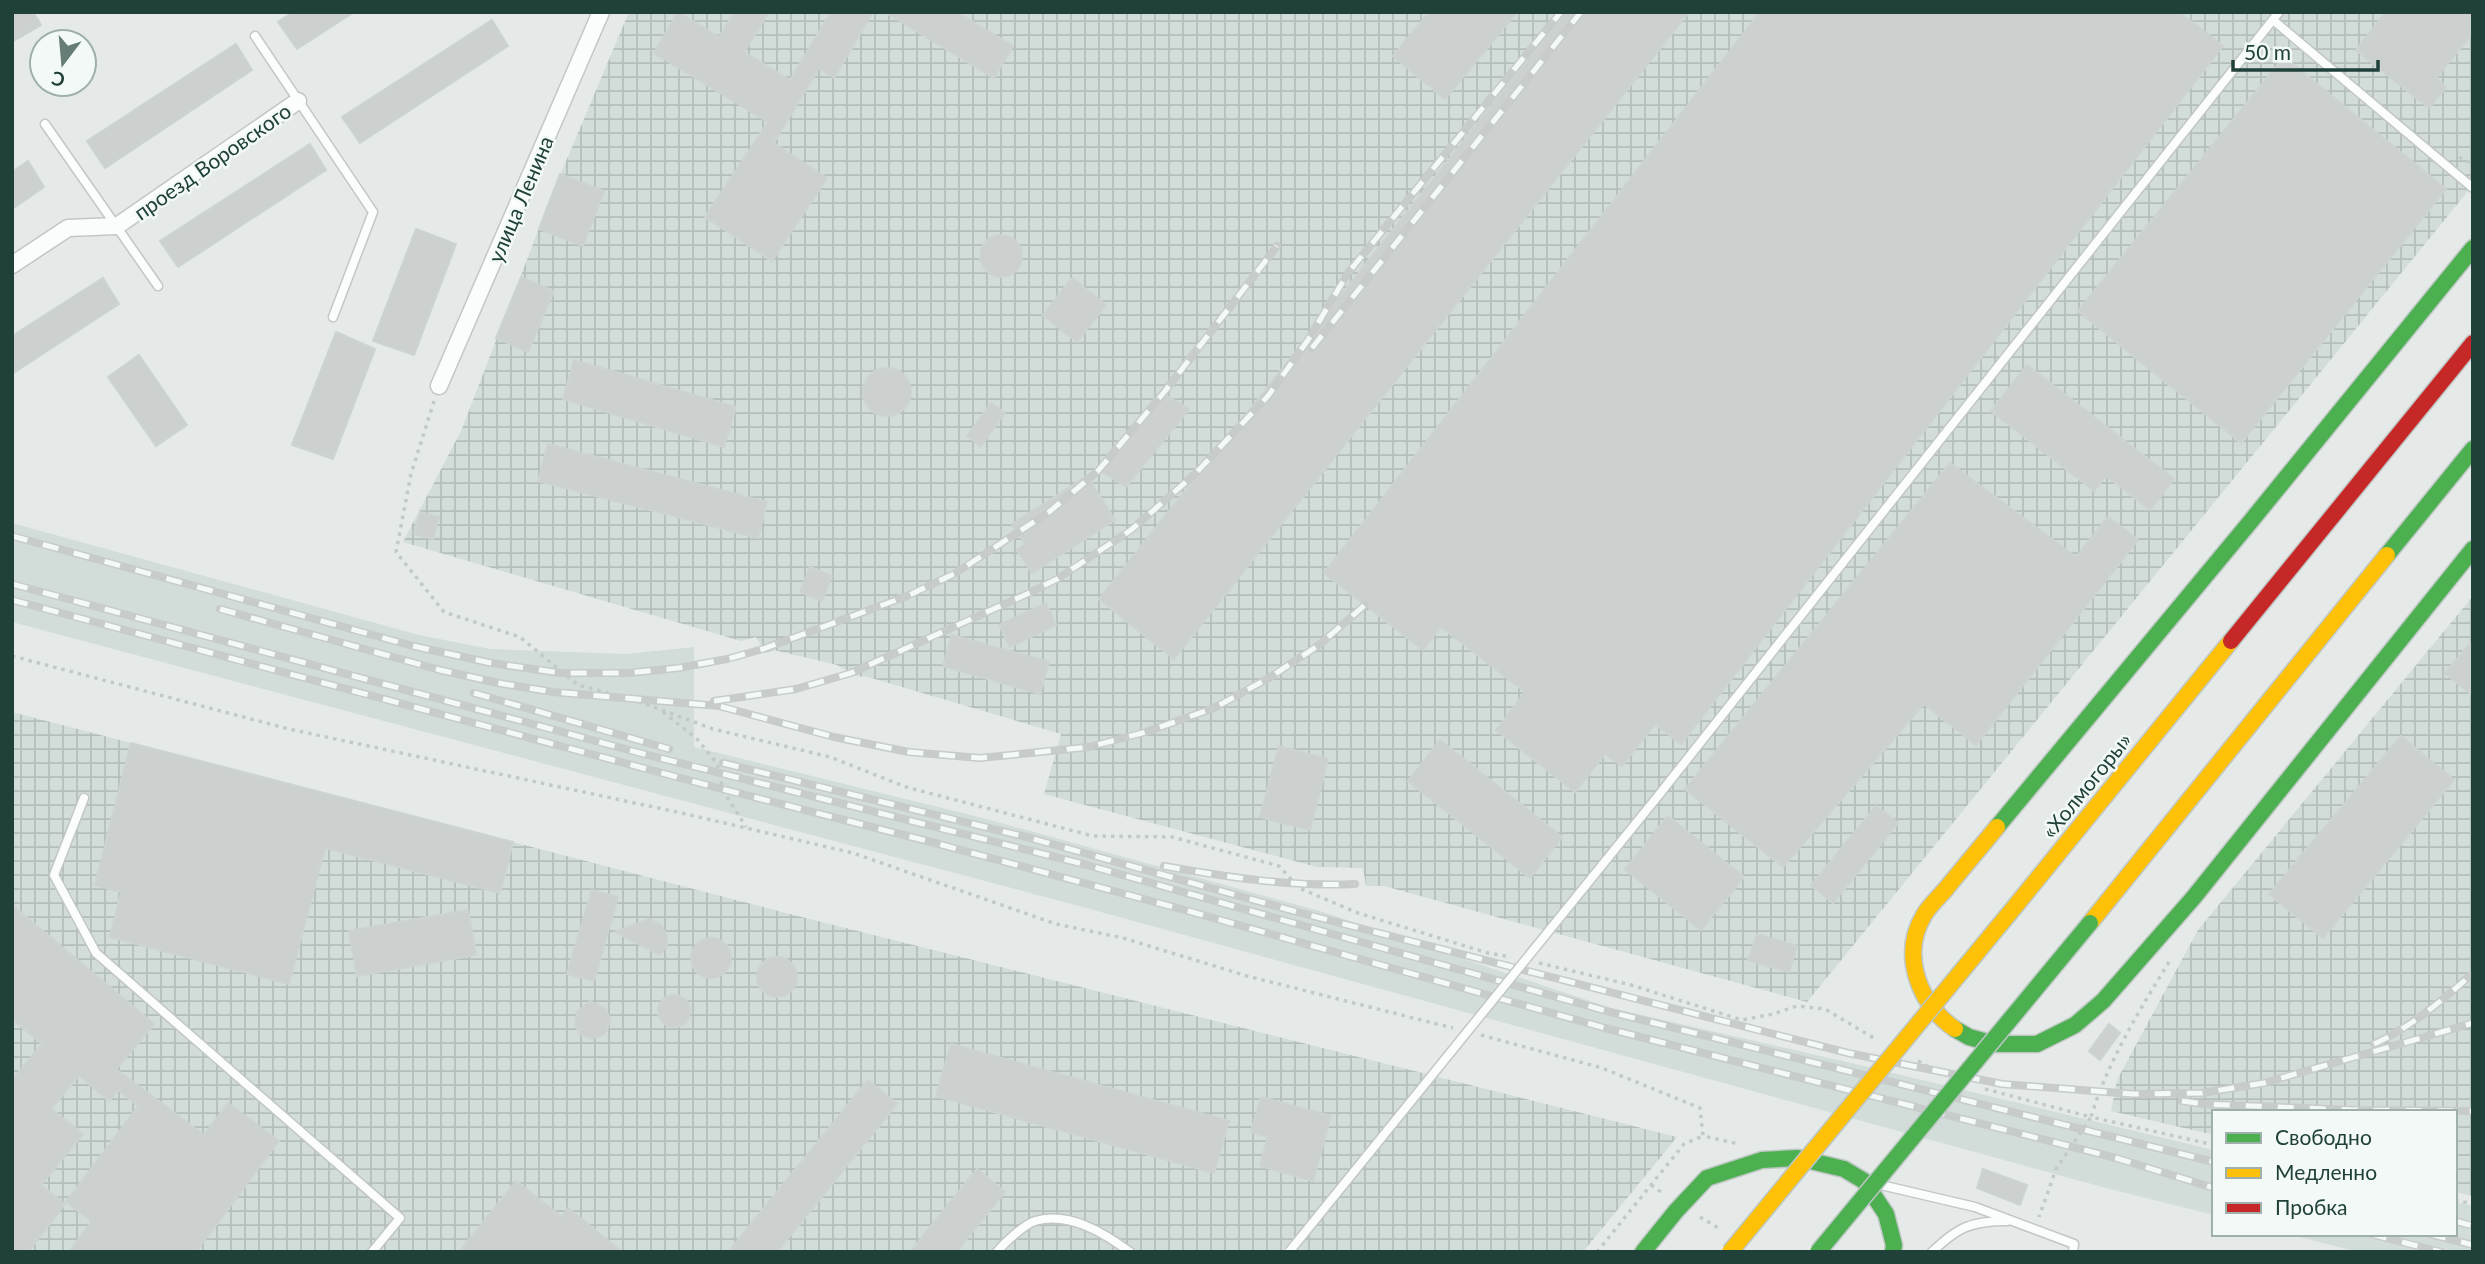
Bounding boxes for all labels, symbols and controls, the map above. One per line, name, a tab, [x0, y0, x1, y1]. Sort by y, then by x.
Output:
north arrow	[28, 28, 98, 98]
scale bar	[2233, 28, 2378, 72]
text: 50 m	[2244, 39, 2291, 64]
text: С	[49, 67, 67, 93]
street label: проезд Воровского	[129, 97, 295, 225]
street label: улица Ленина	[482, 132, 558, 266]
street label: «Холмогоры»	[2036, 727, 2136, 843]
legend	[2212, 1110, 2457, 1236]
text: Свободно	[2275, 1124, 2372, 1149]
text: Медленно	[2275, 1159, 2377, 1184]
text: Пробка	[2275, 1194, 2348, 1219]

